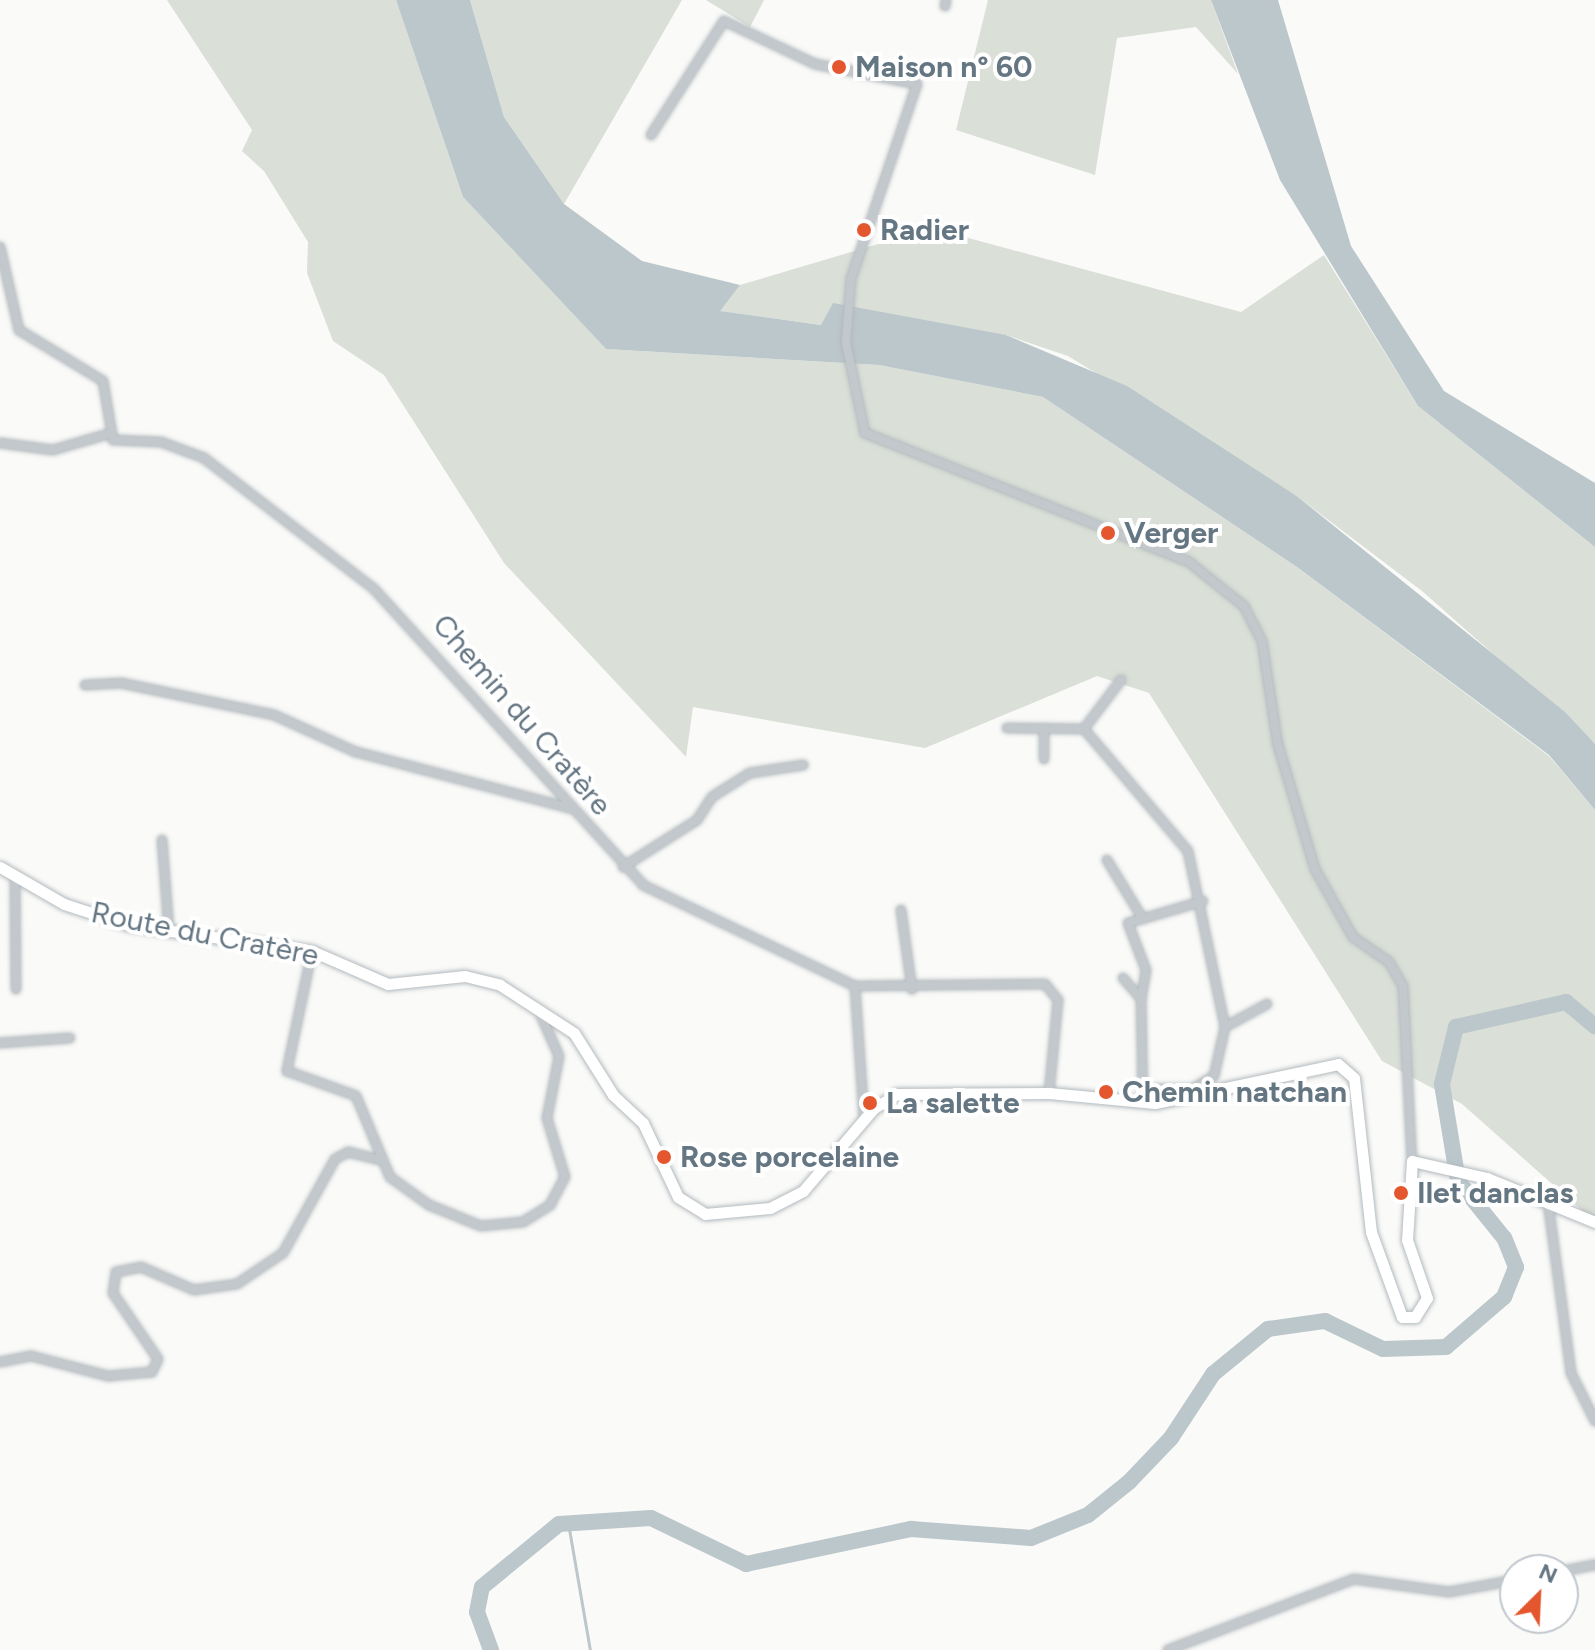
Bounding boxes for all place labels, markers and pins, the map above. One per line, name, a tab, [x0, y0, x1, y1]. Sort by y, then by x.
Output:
place label: Maison n° 60	[855, 49, 1033, 85]
marker: Maison n° 60	[830, 58, 848, 76]
place label: Radier	[880, 212, 969, 248]
marker: Radier	[855, 221, 873, 239]
place label: Verger	[1124, 515, 1218, 551]
marker: Verger	[1099, 524, 1117, 542]
place label: Chemin natchan	[1122, 1074, 1347, 1110]
marker: Chemin natchan	[1097, 1083, 1115, 1101]
place label: La salette	[886, 1085, 1020, 1121]
marker: La salette	[861, 1094, 879, 1112]
place label: Rose porcelaine	[680, 1139, 899, 1175]
marker: Rose porcelaine	[655, 1148, 673, 1166]
place label: Ilet danclas	[1417, 1175, 1573, 1211]
marker: Ilet danclas	[1392, 1184, 1410, 1202]

